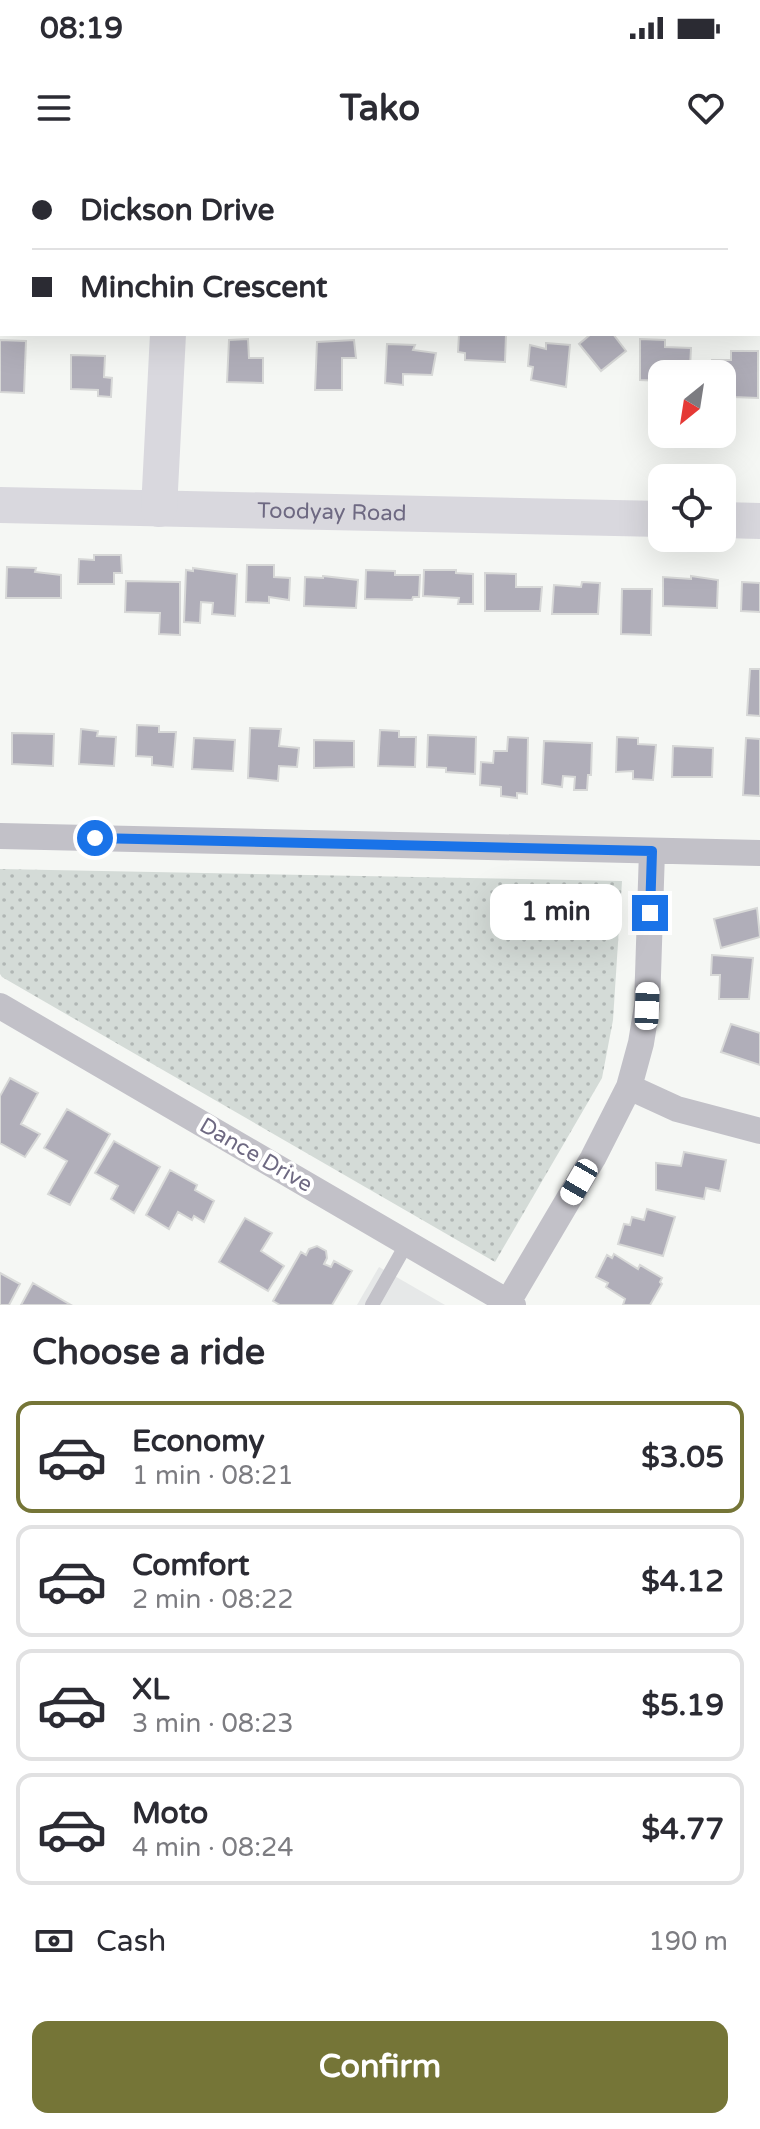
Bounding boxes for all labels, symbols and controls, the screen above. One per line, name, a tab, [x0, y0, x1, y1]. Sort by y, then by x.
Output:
text: 08:19	[40, 10, 123, 47]
icon: menu	[32, 86, 76, 130]
icon: heart	[684, 86, 728, 130]
text: Tako	[340, 87, 420, 130]
text: Dickson Drive	[80, 192, 275, 229]
text: Minchin Crescent	[80, 269, 328, 306]
north arrow	[648, 360, 736, 448]
map controls	[648, 360, 736, 552]
button: locate	[648, 464, 736, 552]
street label: Toodyay Road	[257, 497, 407, 527]
route start	[77, 820, 113, 856]
callout: 1 min	[490, 885, 622, 941]
route end	[632, 895, 668, 931]
text: 1 min	[521, 896, 591, 927]
car	[634, 982, 660, 1030]
street label: Dance Drive	[195, 1112, 317, 1198]
car	[557, 1155, 601, 1209]
text: Choose a ride	[32, 1331, 265, 1374]
icon: car	[36, 1421, 108, 1493]
text: Economy	[132, 1423, 265, 1460]
text: $3.05	[641, 1439, 724, 1476]
text: 1 min · 08:21	[132, 1460, 294, 1491]
icon: car	[36, 1545, 108, 1617]
text: Comfort	[132, 1547, 250, 1584]
text: $4.12	[641, 1563, 724, 1600]
text: 2 min · 08:22	[132, 1584, 294, 1615]
icon: car	[36, 1669, 108, 1741]
text: XL	[132, 1671, 169, 1708]
text: $5.19	[642, 1687, 724, 1724]
text: 3 min · 08:23	[132, 1708, 294, 1739]
icon: car	[36, 1793, 108, 1865]
text: Moto	[132, 1795, 208, 1832]
text: $4.77	[642, 1811, 724, 1848]
text: 4 min · 08:24	[132, 1832, 294, 1863]
icon: cash	[32, 1919, 76, 1963]
text: Cash	[96, 1923, 166, 1960]
text: 190 m	[648, 1926, 728, 1957]
button: Confirm	[32, 2021, 728, 2113]

